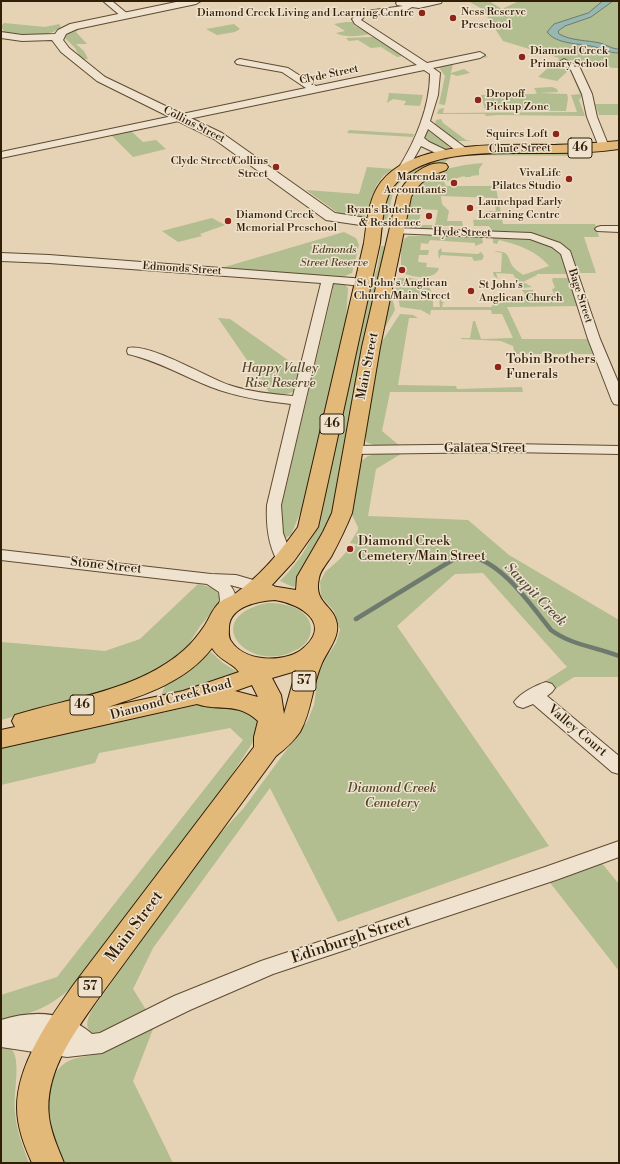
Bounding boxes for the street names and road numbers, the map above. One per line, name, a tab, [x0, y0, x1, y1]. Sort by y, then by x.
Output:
street label: Clyde Street	[298, 62, 360, 88]
street label: Collins Street	[161, 104, 227, 146]
road number: 46	[568, 138, 592, 158]
street label: Chute Street	[489, 142, 551, 156]
street label: Hyde Street	[433, 226, 491, 240]
street label: Edmonds Street	[142, 260, 222, 278]
street label: Bage Street	[565, 267, 595, 325]
street label: Main Street	[354, 331, 382, 401]
road number: 46	[320, 414, 344, 434]
street label: Galatea Street	[444, 441, 526, 457]
street label: Stone Street	[70, 555, 142, 577]
road number: 57	[292, 671, 316, 691]
street label: Diamond Creek Road	[109, 676, 233, 724]
road number: 46	[70, 695, 94, 715]
street label: Valley Court	[544, 702, 610, 760]
street label: Main Street	[102, 888, 168, 966]
street label: Edinburgh Street	[289, 912, 413, 968]
road number: 57	[78, 977, 102, 997]

